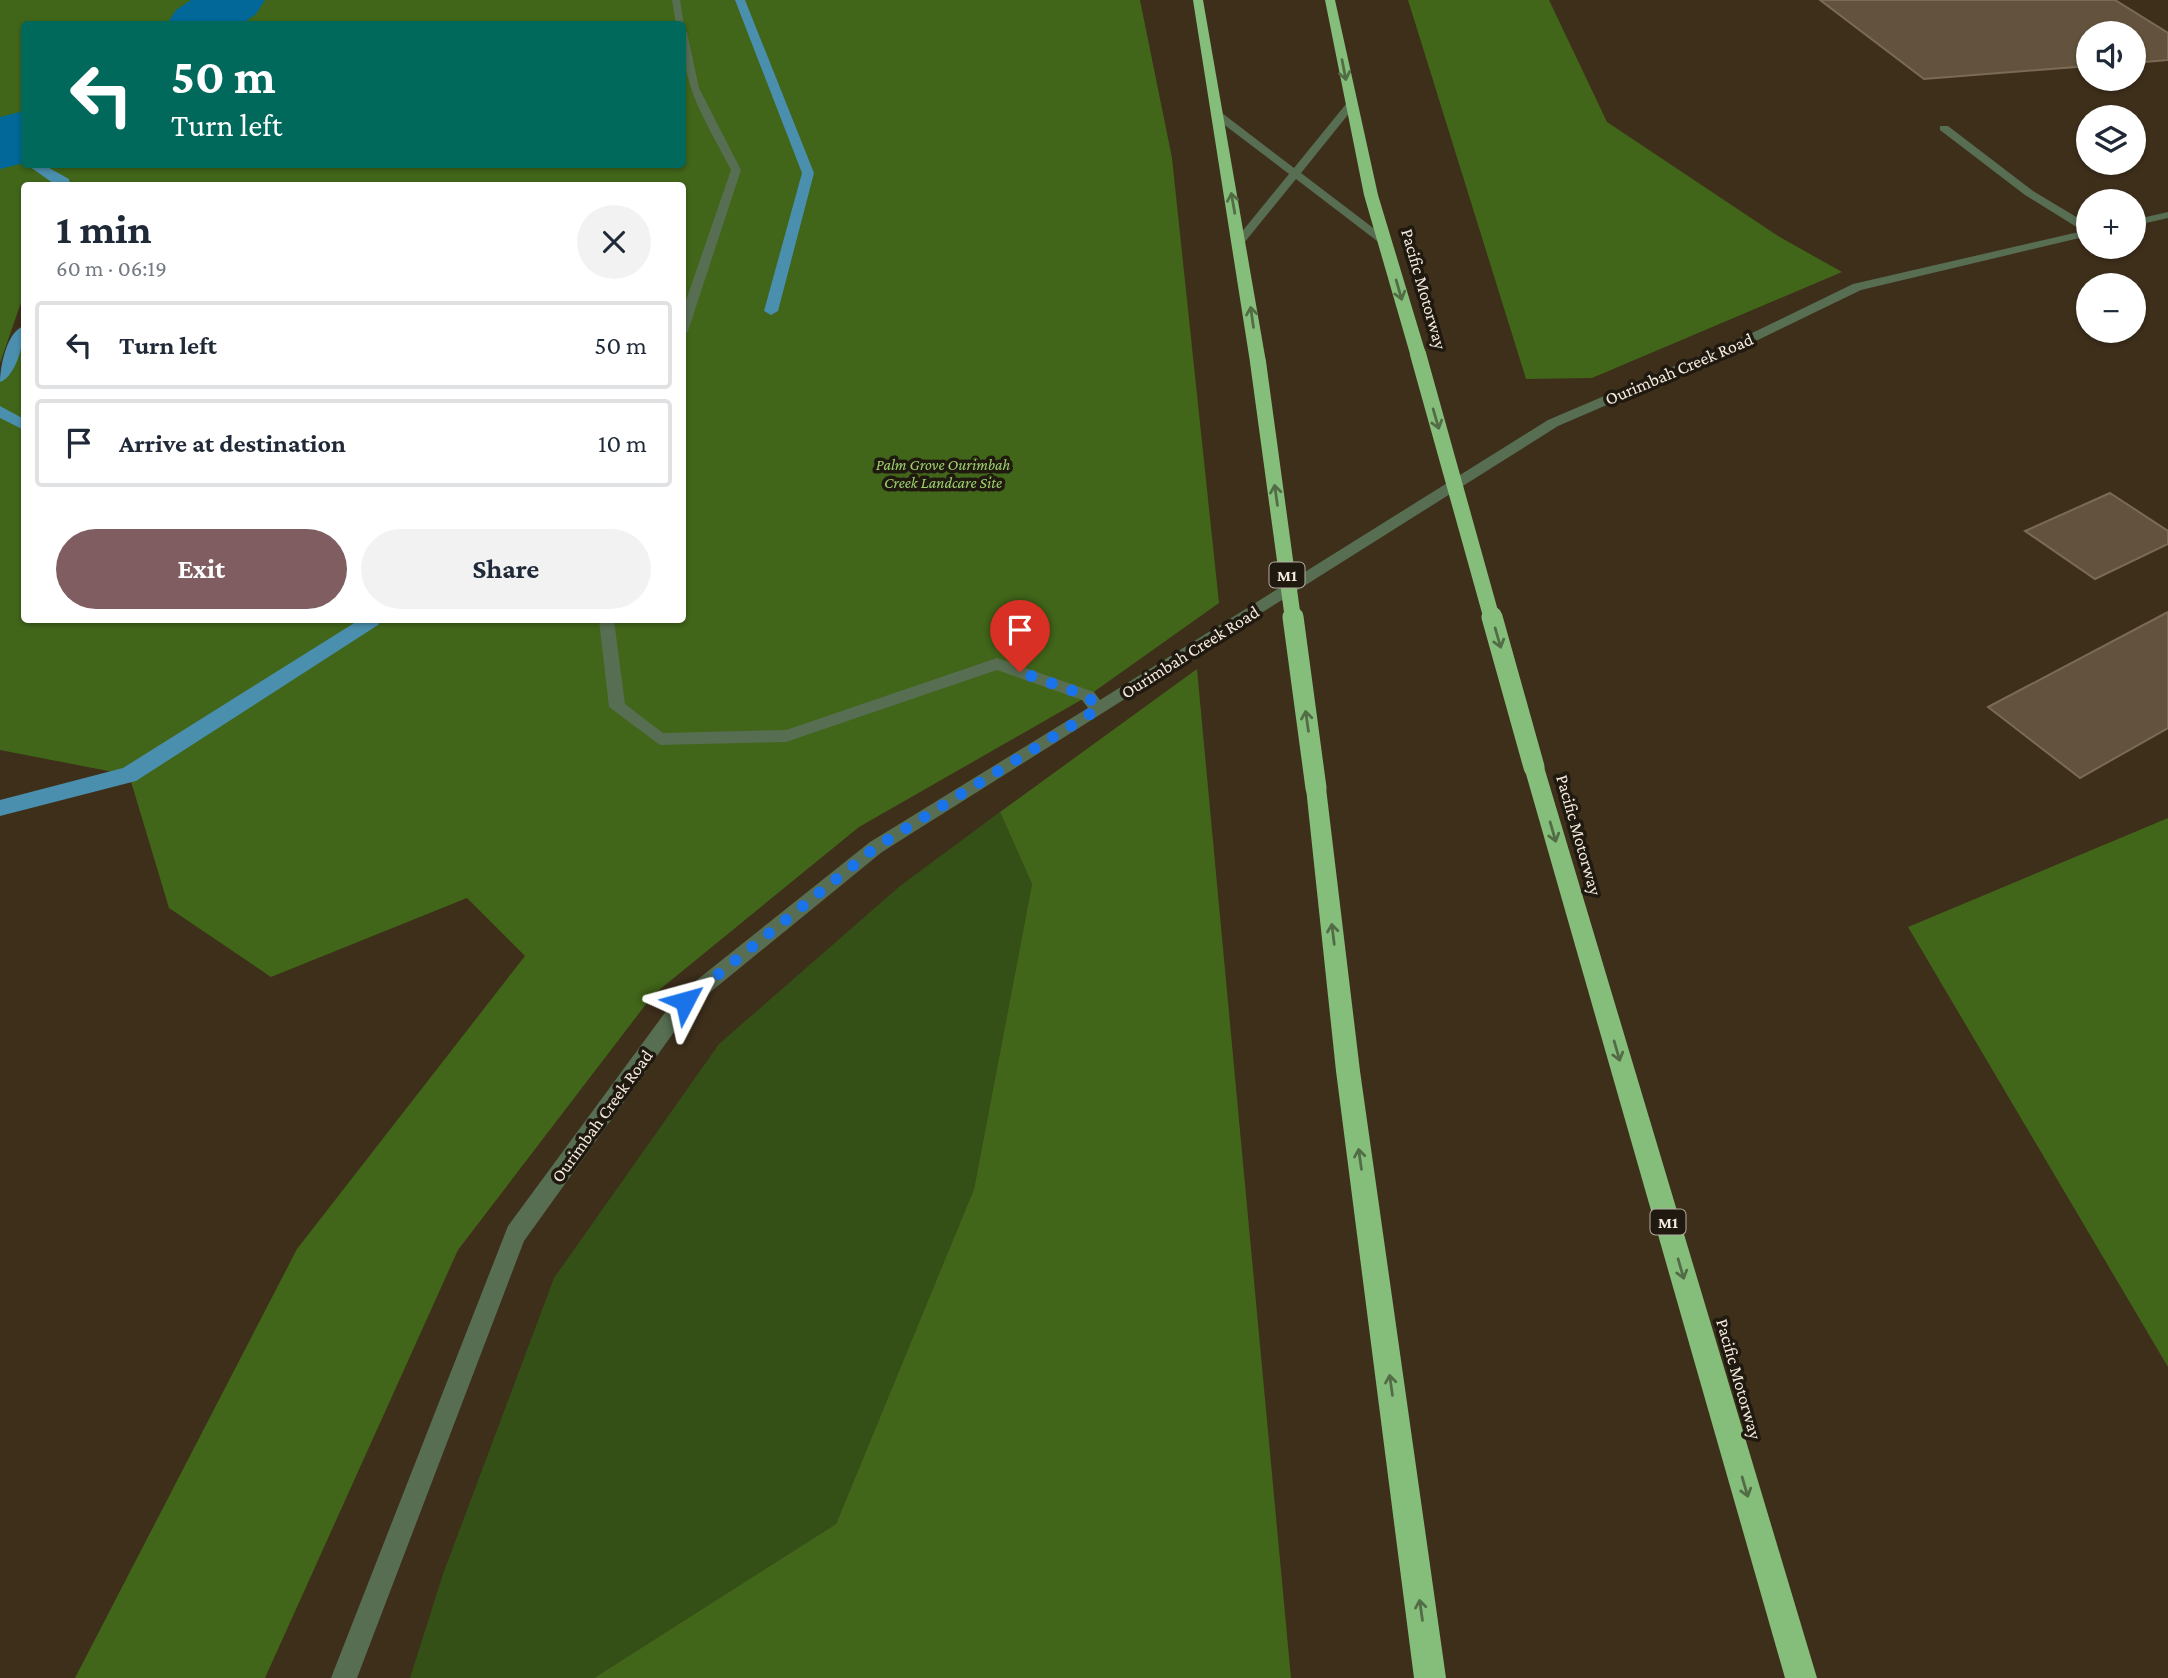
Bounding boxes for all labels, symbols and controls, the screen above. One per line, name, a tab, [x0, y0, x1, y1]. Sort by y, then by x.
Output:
map controls	[2076, 21, 2146, 343]
button: sound	[2076, 21, 2146, 91]
icon: left	[56, 49, 147, 140]
text: 50 m	[171, 49, 276, 104]
one-way arrow	[1337, 58, 1351, 81]
button: layers	[2076, 105, 2146, 175]
text: Turn left	[171, 107, 282, 143]
button: +	[2076, 189, 2146, 259]
one-way arrow	[1226, 192, 1240, 215]
text: 1 min	[56, 205, 152, 252]
button: close	[577, 205, 651, 279]
street label: Pacific Motorway	[1397, 226, 1451, 352]
text: 60 m · 06:19	[56, 255, 167, 281]
button: −	[2076, 273, 2146, 343]
one-way arrow	[1393, 279, 1406, 301]
one-way arrow	[1245, 306, 1258, 328]
icon: left	[60, 326, 98, 364]
street label: Ourimbah Creek Road	[1602, 329, 1756, 409]
text: Turn left	[119, 331, 217, 360]
text: 50 m	[594, 331, 647, 360]
one-way arrow	[1430, 408, 1443, 430]
icon: arrive	[60, 424, 98, 462]
text: Arrive at destination	[119, 429, 346, 458]
text: 10 m	[598, 429, 647, 458]
park label: Palm Grove Ourimbah Creek Landcare Site	[876, 456, 1011, 491]
one-way arrow	[1270, 484, 1283, 507]
button: Exit	[56, 529, 347, 609]
button: Share	[361, 529, 651, 609]
road number: M1	[1270, 562, 1304, 588]
pin	[990, 600, 1050, 672]
street label: Ourimbah Creek Road	[1117, 601, 1263, 703]
icon: arrive	[1001, 611, 1039, 649]
one-way arrow	[1492, 627, 1505, 649]
one-way arrow	[1300, 710, 1313, 732]
street label: Pacific Motorway	[1552, 772, 1606, 898]
one-way arrow	[1547, 820, 1560, 843]
one-way arrow	[1326, 923, 1339, 945]
position arrow	[648, 964, 722, 1038]
one-way arrow	[1612, 1039, 1625, 1061]
street label: Ourimbah Creek Road	[547, 1045, 657, 1186]
one-way arrow	[1354, 1149, 1367, 1171]
road number: M1	[1650, 1210, 1686, 1234]
one-way arrow	[1676, 1258, 1689, 1280]
street label: Pacific Motorway	[1712, 1316, 1766, 1442]
one-way arrow	[1384, 1374, 1397, 1397]
one-way arrow	[1740, 1476, 1753, 1498]
one-way arrow	[1415, 1600, 1428, 1622]

